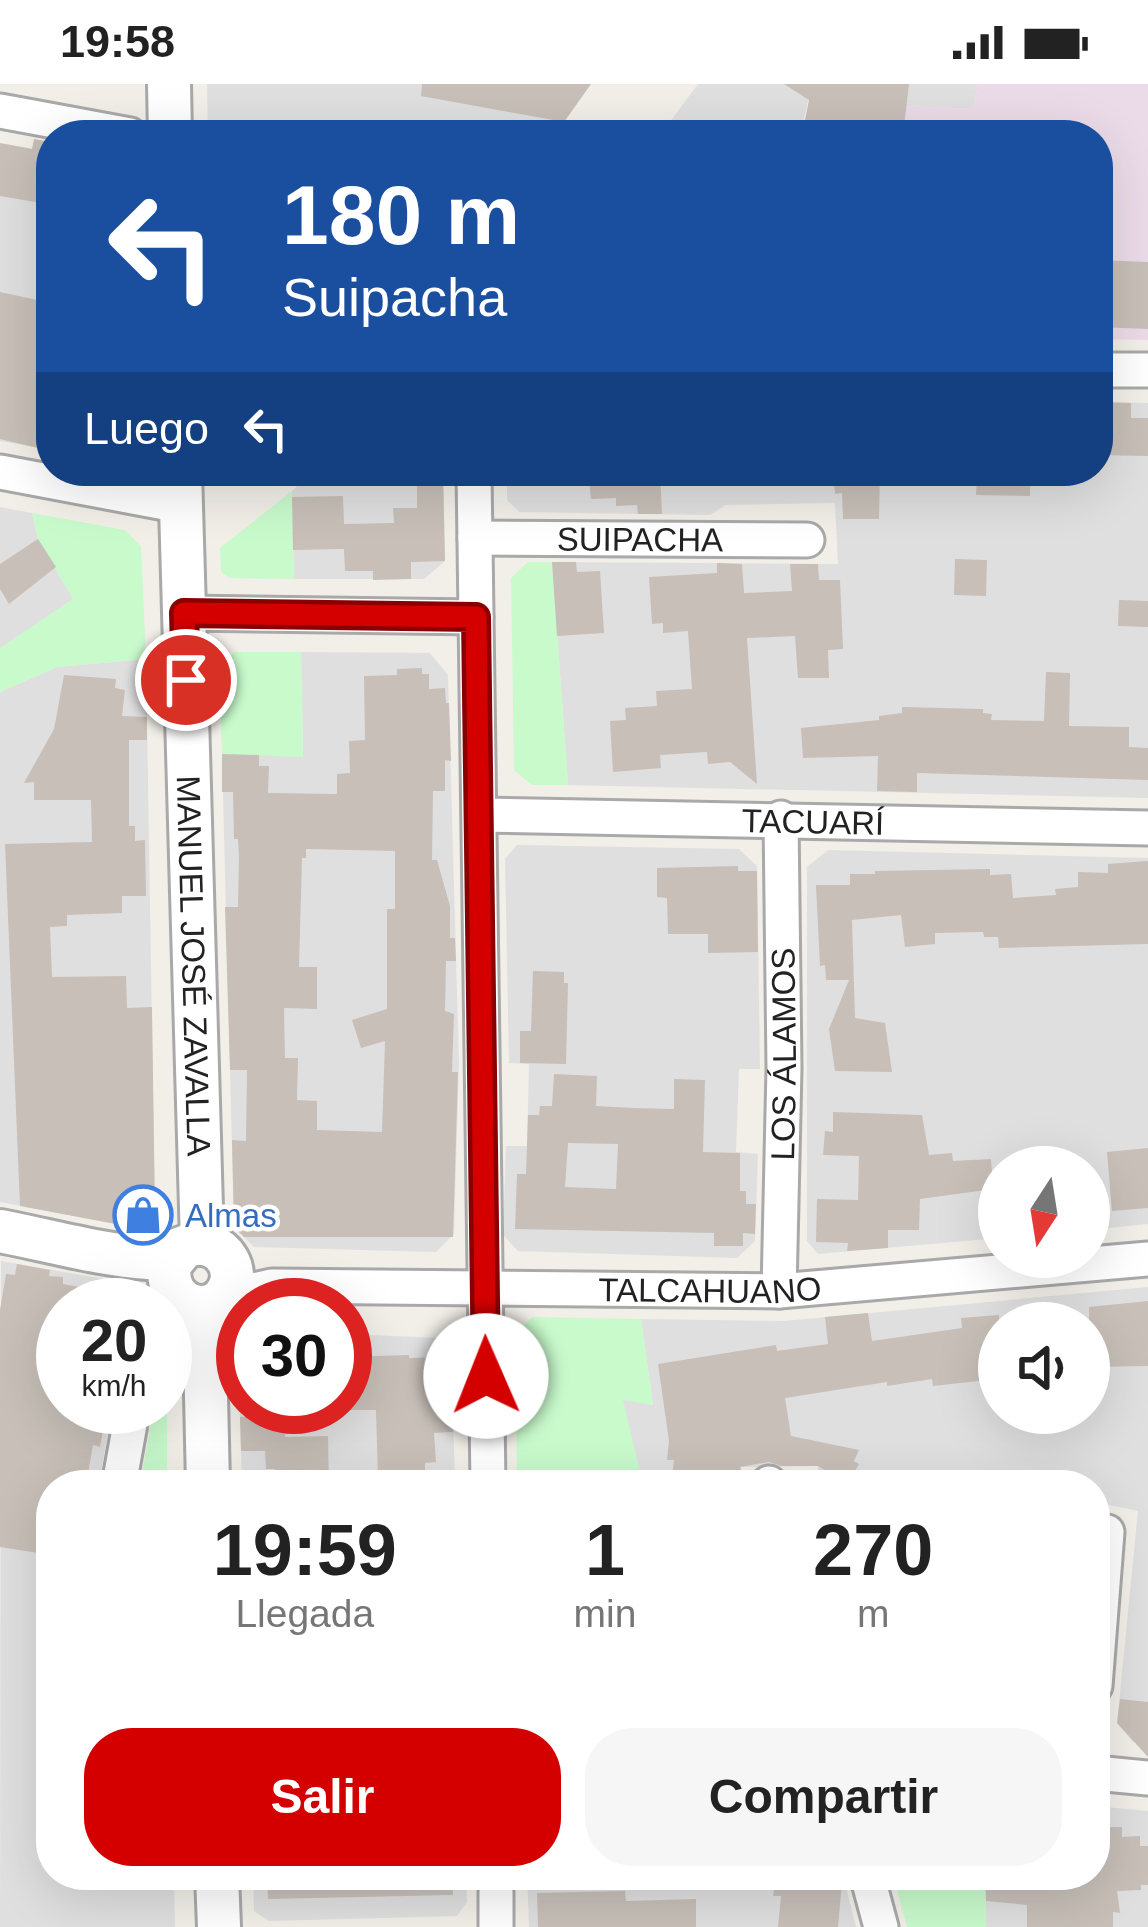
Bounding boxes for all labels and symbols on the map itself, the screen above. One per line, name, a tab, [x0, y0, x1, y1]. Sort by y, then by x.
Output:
street label: SUIPACHA	[557, 520, 723, 558]
pin	[135, 629, 237, 731]
street label: MANUEL JOSÉ ZAVALLA	[170, 775, 218, 1157]
street label: TACUARÍ	[741, 802, 885, 842]
street label: LOS ÁLAMOS	[764, 947, 803, 1161]
north arrow	[978, 1146, 1110, 1278]
shop icon: Almas	[112, 1184, 174, 1246]
place label: Almas	[185, 1197, 277, 1234]
street label: TALCAHUANO	[598, 1269, 823, 1311]
speed limit sign: 30	[216, 1278, 372, 1434]
position arrow	[423, 1313, 549, 1439]

